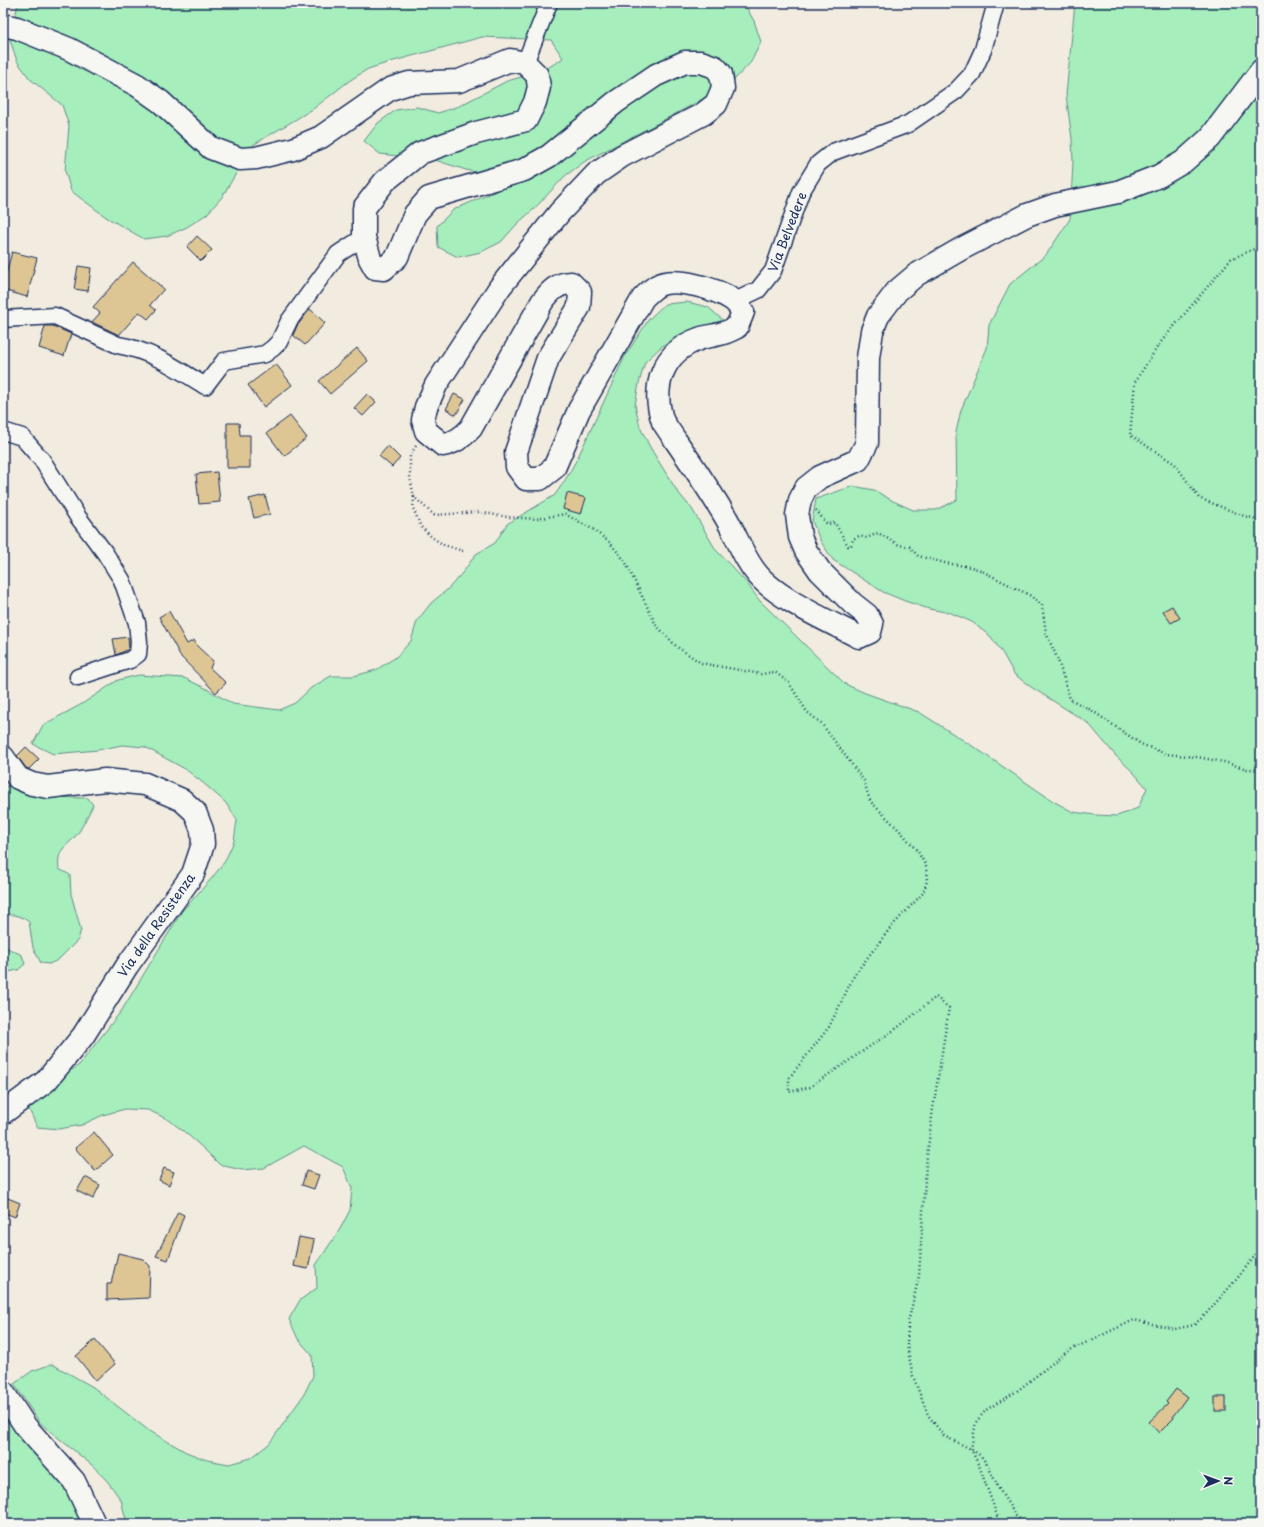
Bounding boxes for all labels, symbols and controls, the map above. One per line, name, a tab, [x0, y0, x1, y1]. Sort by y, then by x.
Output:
street label: Via Belvedere	[763, 189, 811, 275]
street label: Via della Resistenza	[112, 868, 199, 981]
north arrow	[1198, 1461, 1238, 1501]
text: N	[1220, 1476, 1237, 1486]

